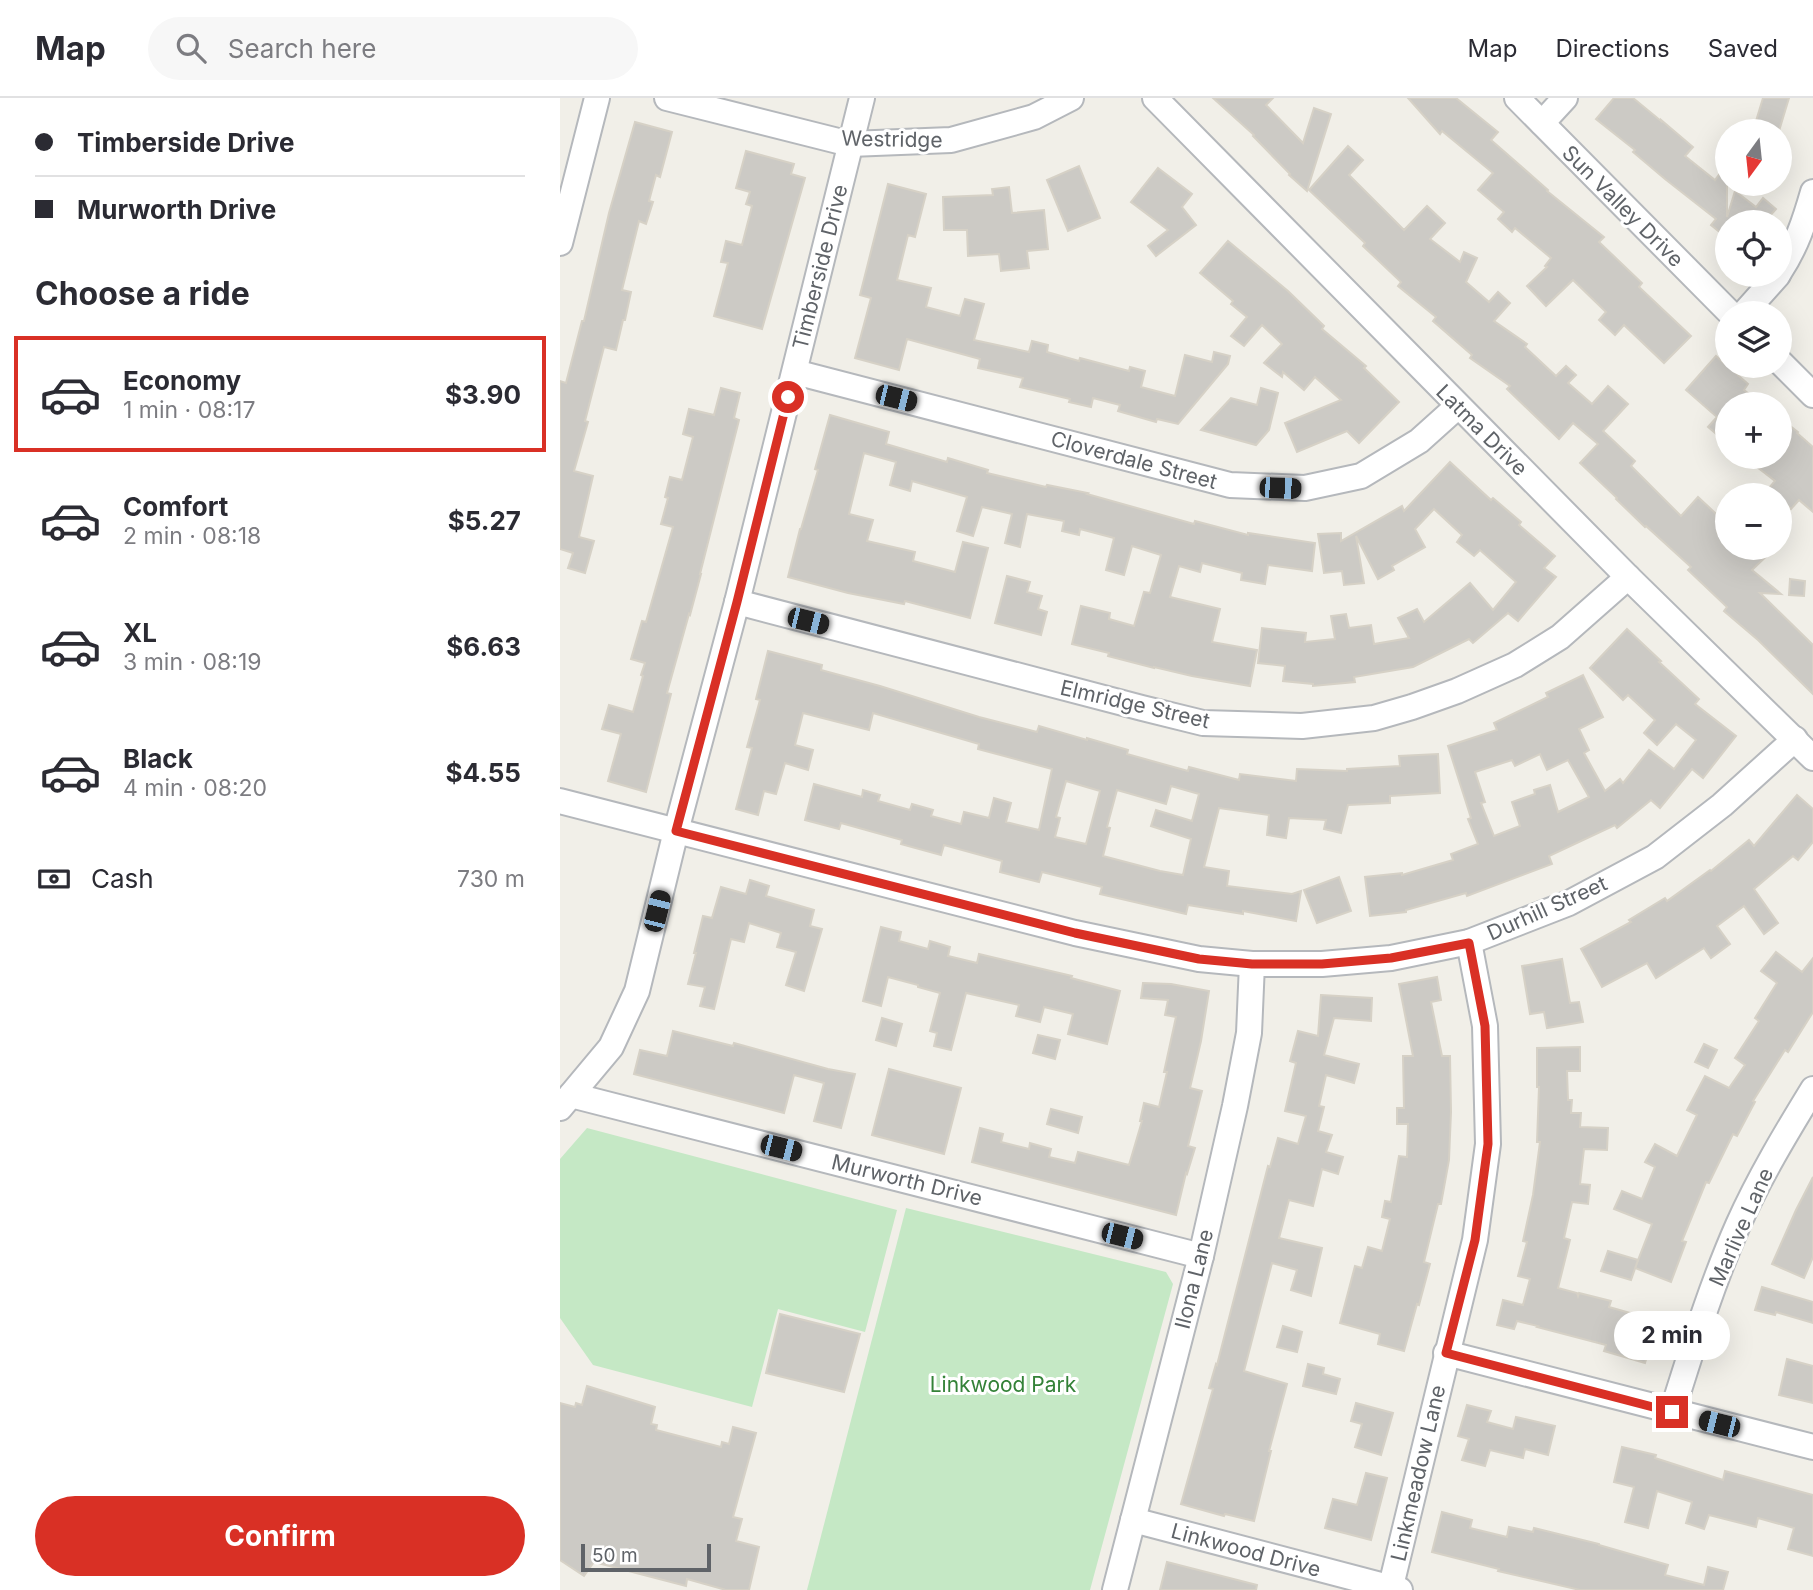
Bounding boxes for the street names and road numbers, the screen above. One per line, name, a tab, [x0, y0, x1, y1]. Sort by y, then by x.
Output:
street label: Westridge	[841, 126, 943, 152]
street label: Sun Valley Drive	[1557, 140, 1689, 272]
street label: Timberside Drive	[787, 182, 853, 352]
street label: Latma Drive	[1431, 379, 1533, 481]
street label: Cloverdale Street	[1048, 426, 1220, 494]
street label: Elmridge Street	[1058, 675, 1212, 733]
street label: Durhill Street	[1483, 870, 1611, 946]
street label: Murworth Drive	[829, 1149, 985, 1211]
street label: Marlive Lane	[1704, 1164, 1778, 1290]
street label: Ilona Lane	[1170, 1227, 1218, 1331]
street label: Linkmeadow Lane	[1386, 1382, 1450, 1564]
street label: Linkwood Drive	[1169, 1518, 1323, 1582]

